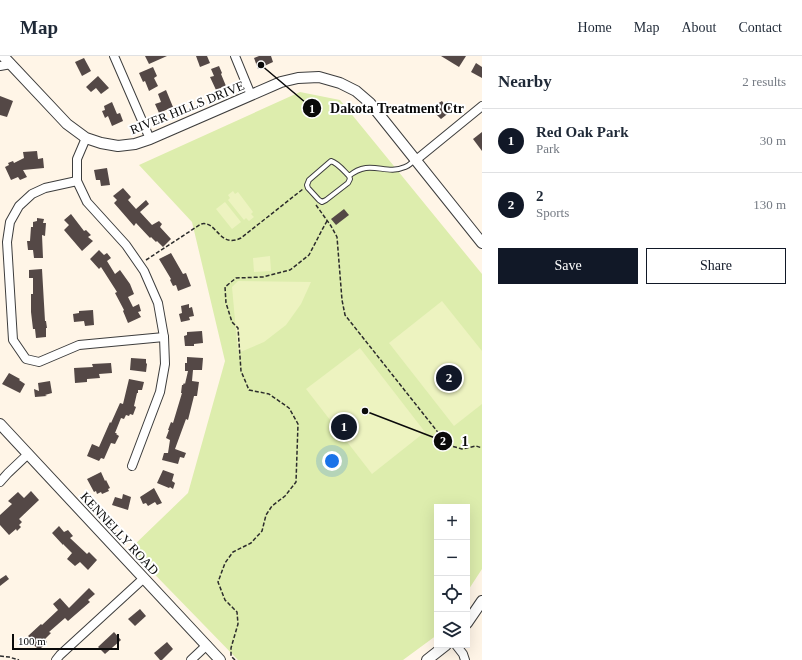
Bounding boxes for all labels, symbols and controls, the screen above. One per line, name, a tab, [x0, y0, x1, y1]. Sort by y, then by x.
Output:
text: Map	[20, 17, 58, 38]
text: Home	[578, 20, 612, 35]
text: Map	[634, 20, 659, 35]
text: About	[681, 20, 716, 35]
text: Contact	[738, 20, 782, 35]
text: Nearby	[498, 72, 552, 91]
text: 2 results	[742, 74, 786, 89]
street label: RIVER HILLS DRIVE	[128, 78, 247, 137]
callout: Dakota Treatment Ctr	[302, 95, 472, 121]
text: Dakota Treatment Ctr	[330, 101, 464, 116]
text: 1	[309, 102, 315, 116]
text: Red Oak Park	[536, 124, 629, 140]
text: 1	[508, 133, 514, 148]
text: 30 m	[760, 133, 786, 148]
text: Park	[536, 141, 560, 156]
text: 2	[536, 188, 544, 204]
text: 2	[508, 197, 514, 212]
text: 130 m	[753, 197, 786, 212]
text: Sports	[536, 205, 569, 220]
button: Save	[498, 248, 638, 284]
button: Share	[646, 248, 786, 284]
pin: 2	[436, 363, 462, 393]
pin: 1	[331, 412, 357, 442]
callout: 1	[433, 428, 476, 454]
text: 2	[440, 434, 446, 448]
text: 1	[462, 434, 469, 449]
your location	[322, 451, 342, 471]
street label: KENNELLY ROAD	[77, 489, 162, 578]
map controls	[434, 504, 470, 648]
button: +	[434, 504, 470, 540]
button: −	[434, 540, 470, 576]
button: locate	[434, 576, 470, 612]
button: layers	[434, 612, 470, 648]
scale bar	[12, 632, 119, 651]
text: 100 m	[18, 635, 46, 647]

